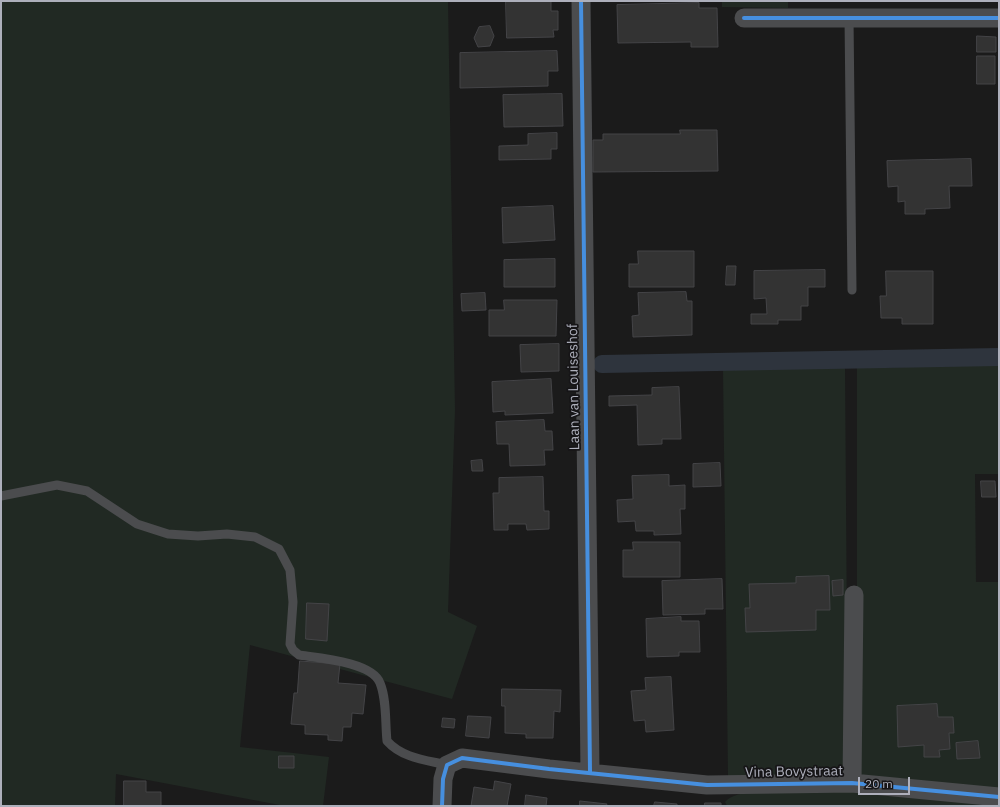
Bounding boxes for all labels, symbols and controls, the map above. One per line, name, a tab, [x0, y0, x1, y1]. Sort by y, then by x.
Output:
street label: Laan van Louiseshof	[564, 324, 584, 450]
street label: Vina Bovystraat	[745, 763, 843, 781]
scale bar	[860, 769, 912, 795]
text: 20 m	[865, 776, 893, 791]

